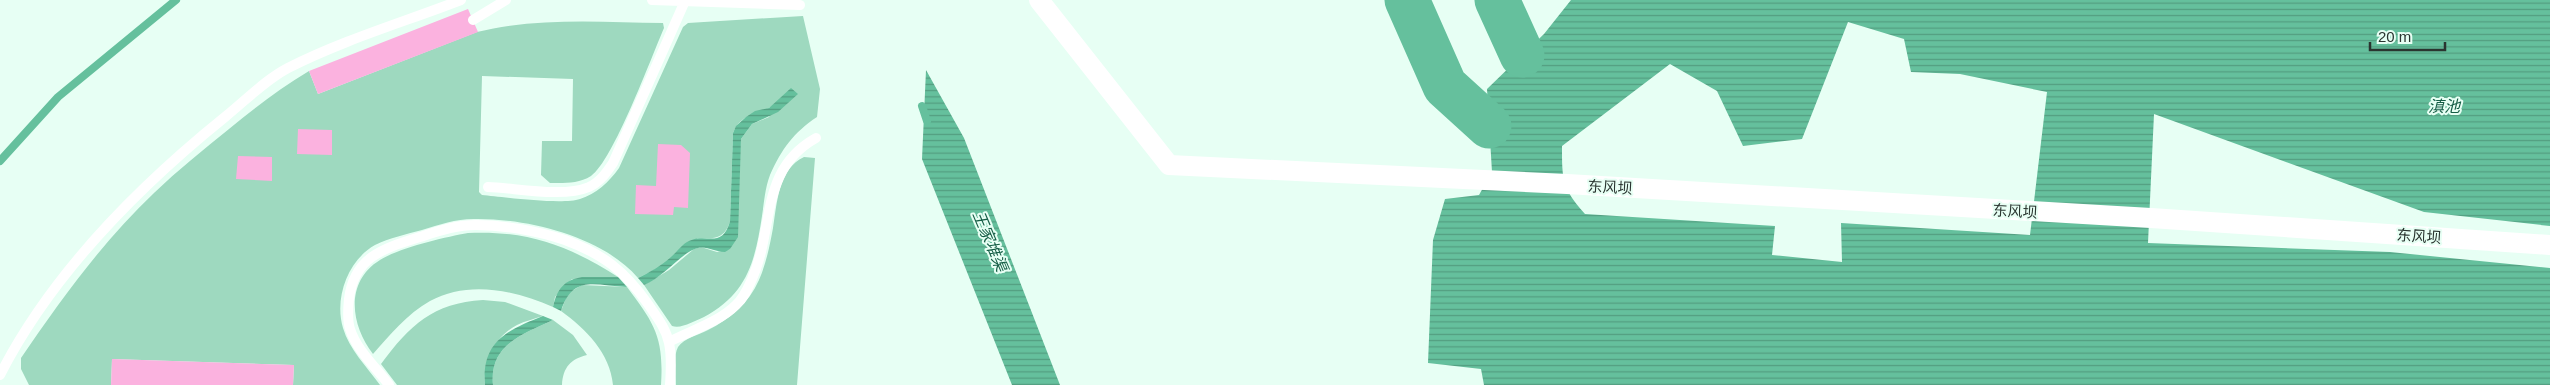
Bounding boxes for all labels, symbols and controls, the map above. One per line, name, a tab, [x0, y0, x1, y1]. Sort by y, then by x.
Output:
scale bar	[2370, 20, 2445, 52]
text: 20 m	[2378, 28, 2411, 45]
water label: 滇池	[2428, 98, 2462, 115]
street label: 东风坝	[1587, 177, 1633, 197]
street label: 东风坝	[1992, 201, 2038, 221]
water label: 王家堆渠	[970, 208, 1011, 276]
street label: 东风坝	[2396, 226, 2442, 246]

